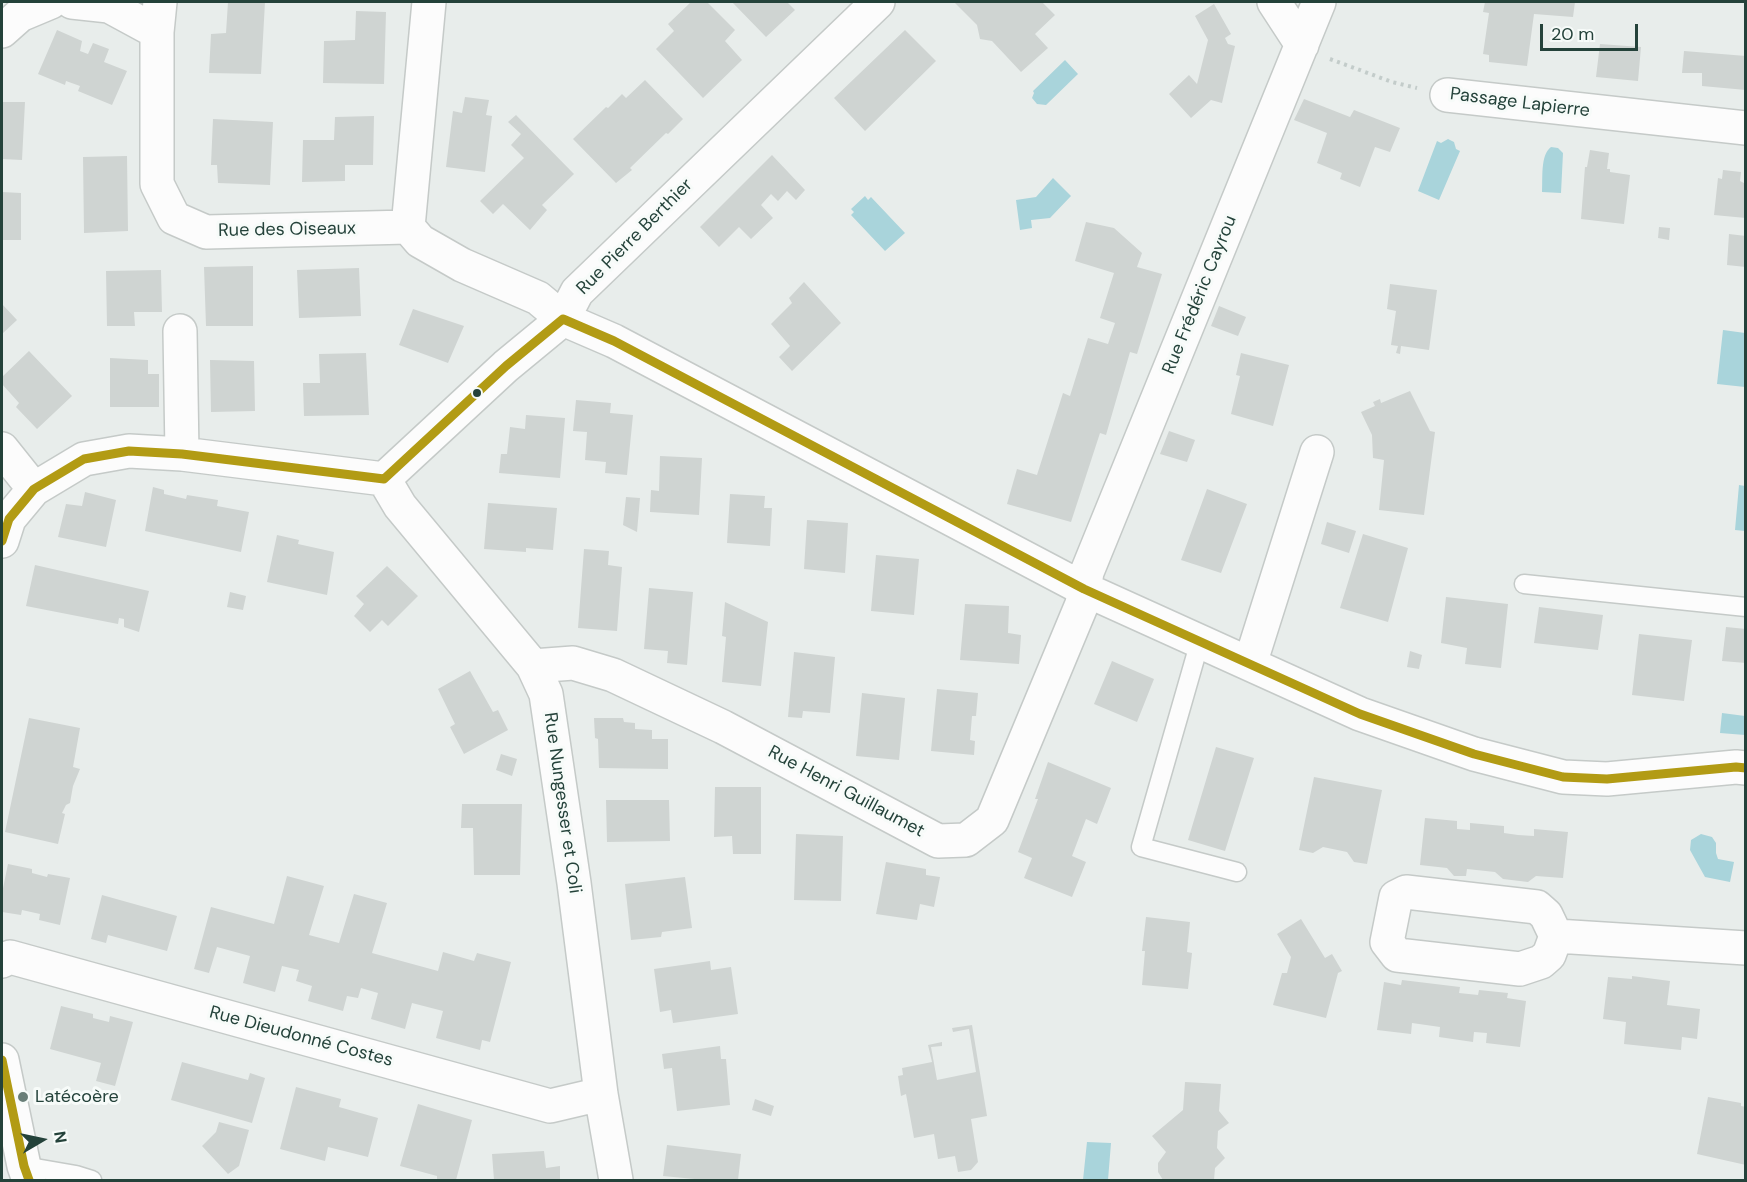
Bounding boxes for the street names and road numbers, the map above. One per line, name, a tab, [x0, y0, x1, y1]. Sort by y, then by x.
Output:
street label: Passage Lapierre	[1449, 84, 1591, 122]
street label: Rue Pierre Berthier	[572, 174, 698, 300]
street label: Rue Frédéric Cayrou	[1158, 212, 1242, 378]
street label: Rue des Oiseaux	[218, 218, 356, 242]
street label: Rue Nungesser et Coli	[539, 711, 585, 895]
street label: Rue Henri Guillaumet	[764, 742, 928, 842]
street label: Rue Dieudonné Costes	[207, 1002, 395, 1072]

